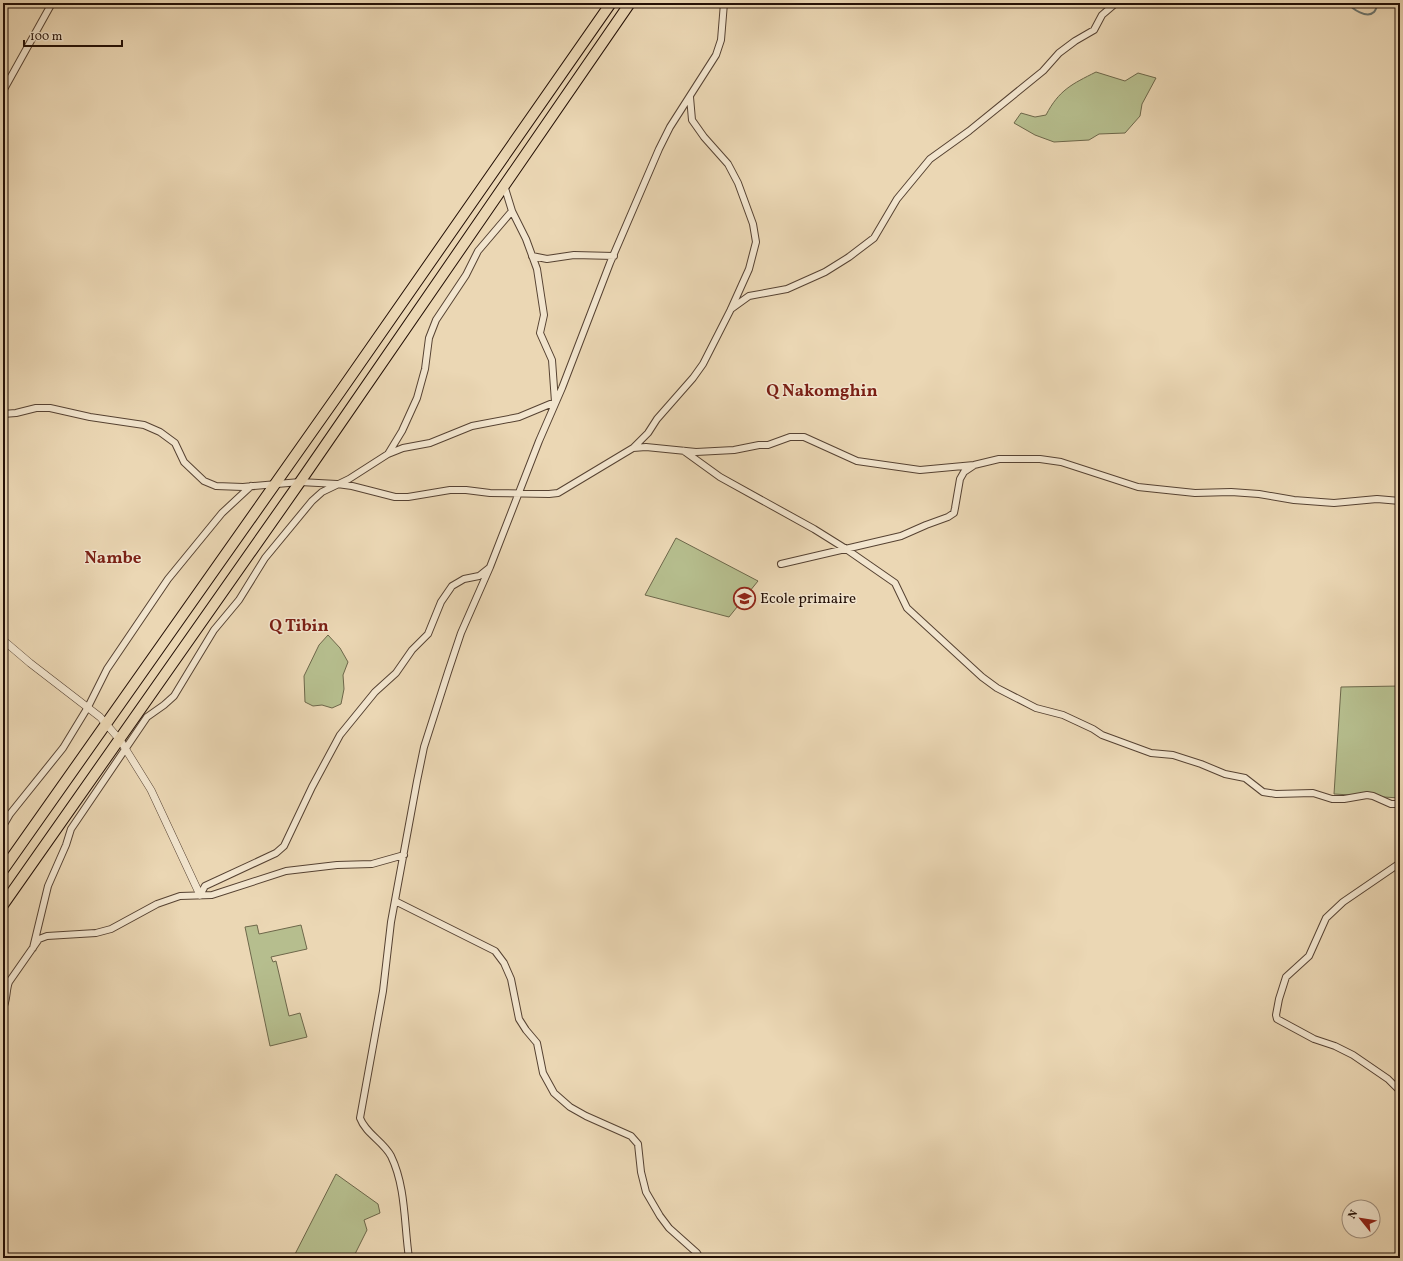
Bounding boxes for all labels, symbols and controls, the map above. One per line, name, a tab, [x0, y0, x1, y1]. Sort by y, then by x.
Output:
scale bar	[24, 22, 122, 48]
text: 100 m	[30, 29, 63, 45]
district label: Q Nakomghin	[766, 380, 878, 403]
district label: Nambe	[85, 547, 142, 570]
school or university icon: Ecole primaire	[732, 585, 758, 611]
place label: Ecole primaire	[760, 589, 856, 610]
district label: Q Tibin	[269, 615, 329, 638]
north arrow	[1341, 1199, 1381, 1239]
text: N	[1345, 1208, 1362, 1222]

